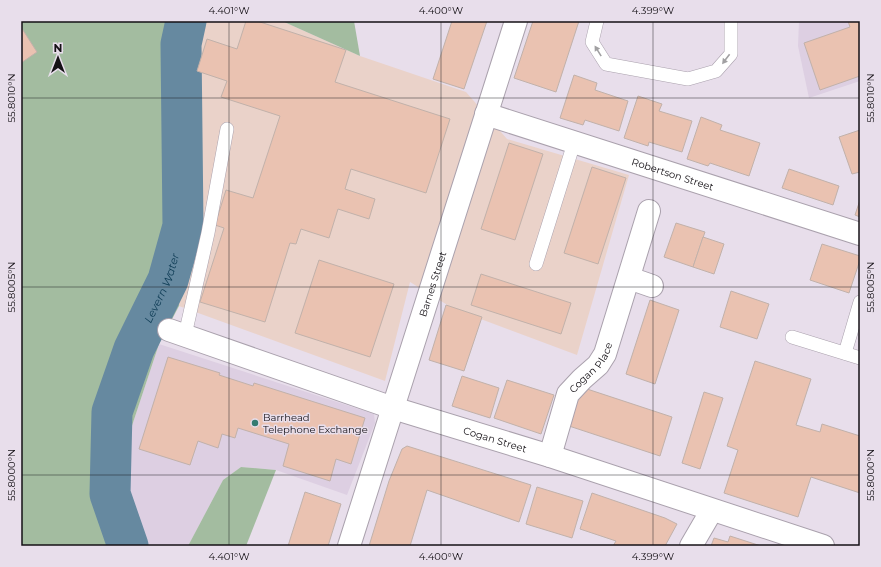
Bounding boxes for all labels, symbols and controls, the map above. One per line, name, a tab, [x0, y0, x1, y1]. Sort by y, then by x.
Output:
text: 4.401°W	[208, 4, 250, 17]
text: 4.400°W	[419, 4, 463, 17]
text: 4.399°W	[632, 4, 674, 17]
north arrow	[38, 38, 78, 78]
text: N	[54, 41, 62, 55]
one-way arrow	[594, 46, 602, 56]
one-way arrow	[722, 53, 731, 64]
text: 55.8010°N	[5, 73, 18, 123]
text: 55.8010°N	[864, 73, 877, 123]
street label: Robertson Street	[630, 155, 715, 193]
street label: Barnes Street	[416, 250, 449, 318]
water label: Levern Water	[141, 251, 182, 325]
text: 55.8005°N	[5, 262, 18, 312]
text: 55.8005°N	[864, 262, 877, 312]
street label: Cogan Place	[566, 341, 615, 395]
place label: Barrhead Telephone Exchange	[263, 411, 368, 436]
marker: Barrhead Telephone Exchange	[250, 418, 260, 428]
street label: Cogan Street	[462, 423, 528, 455]
text: 55.8000°N	[5, 449, 18, 501]
text: 55.8000°N	[864, 449, 877, 501]
text: 4.401°W	[208, 550, 250, 563]
text: 4.400°W	[419, 550, 463, 563]
text: 4.399°W	[632, 550, 674, 563]

